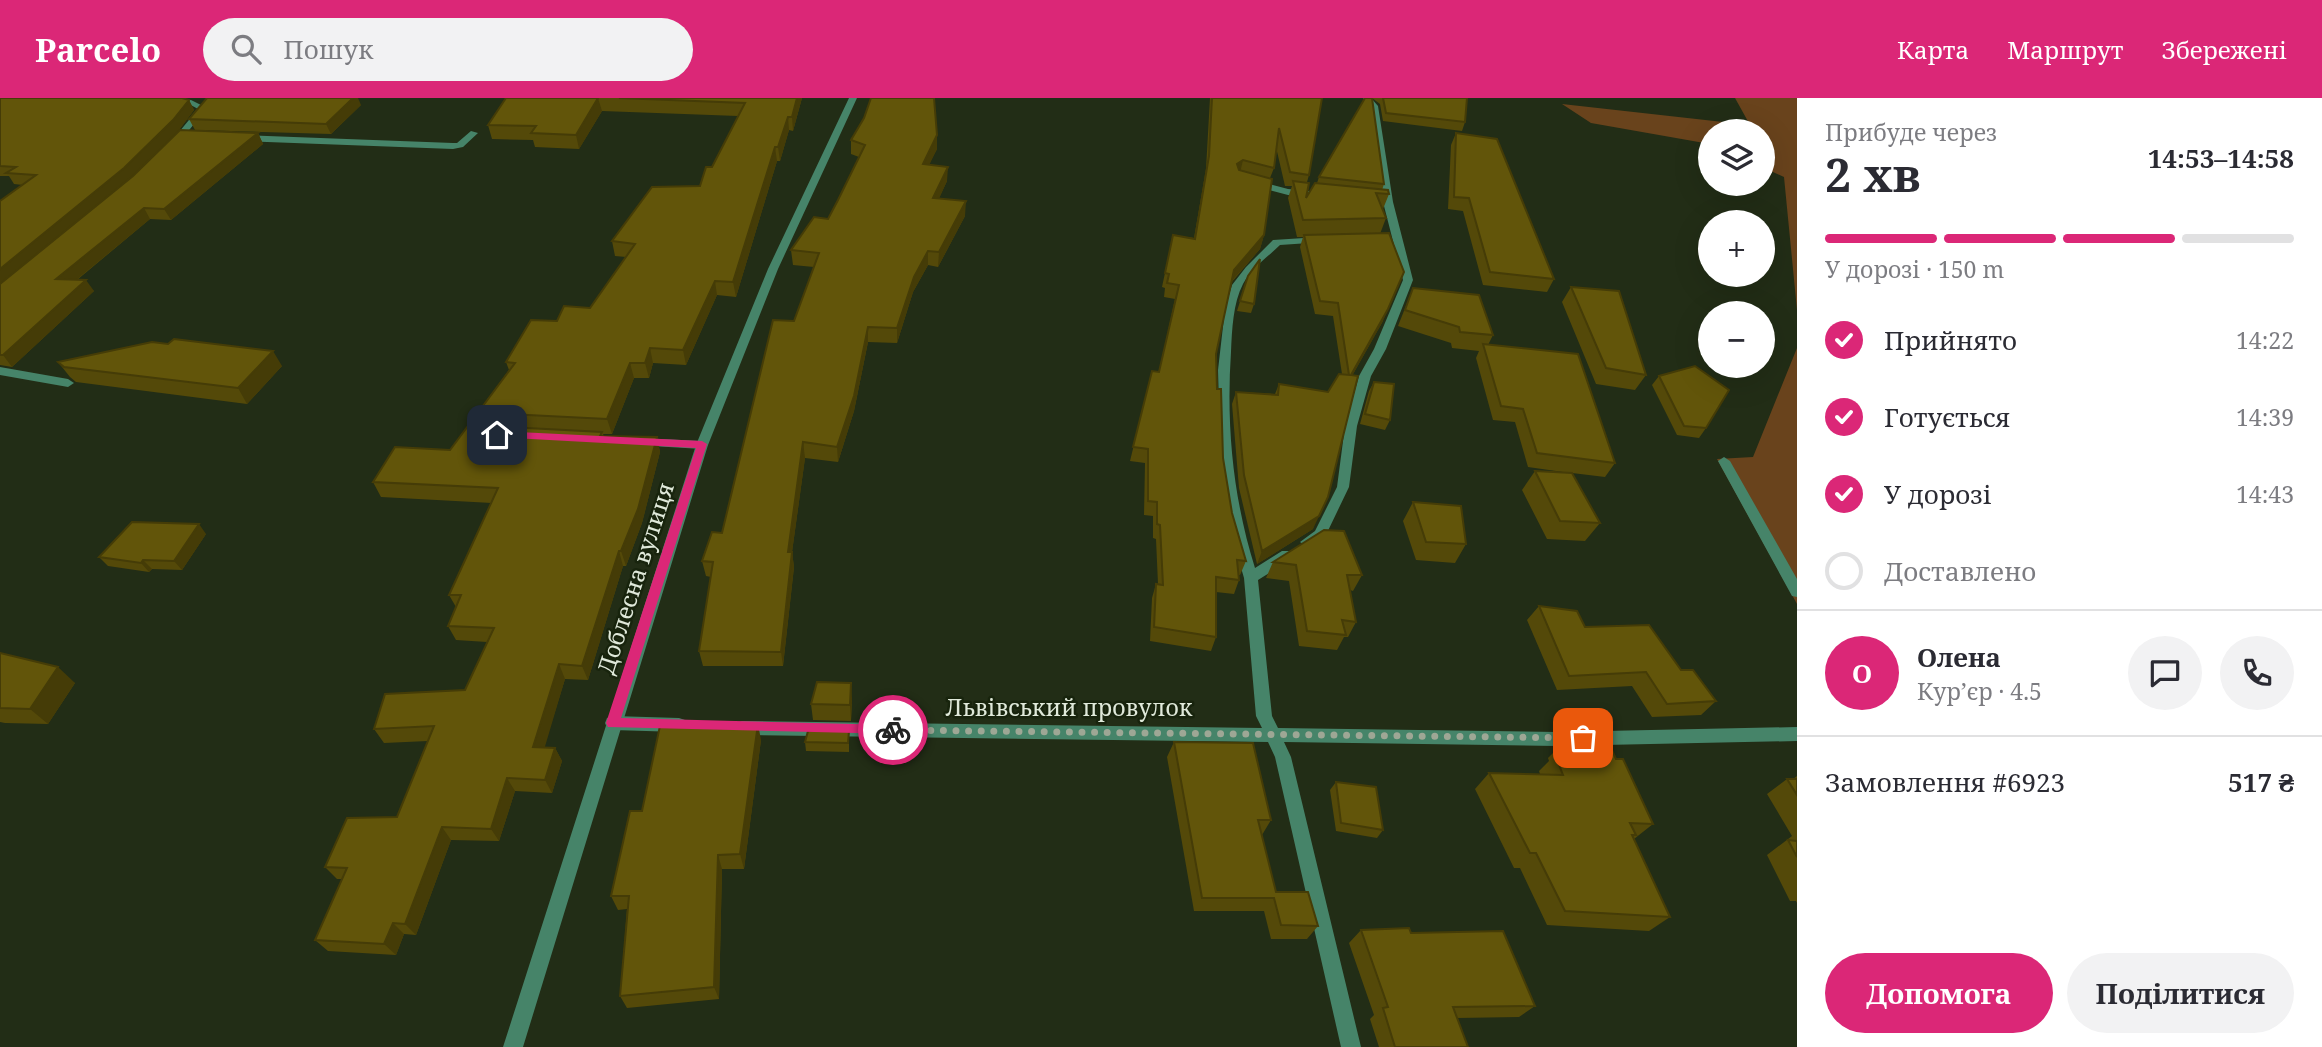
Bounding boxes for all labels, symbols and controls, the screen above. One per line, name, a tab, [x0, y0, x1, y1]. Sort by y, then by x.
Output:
search box	[203, 18, 693, 81]
text: Parcelo	[35, 27, 161, 72]
icon: search	[227, 30, 265, 68]
text: Пошук	[283, 31, 373, 67]
text: Карта	[1897, 33, 1969, 66]
text: Маршрут	[2007, 33, 2123, 66]
text: Збережені	[2161, 33, 2287, 66]
text: Прибуде через	[1825, 116, 1997, 148]
map controls	[1698, 119, 1775, 378]
button: layers	[1698, 119, 1775, 196]
text: 14:53–14:58	[2148, 140, 2294, 176]
text: 2 хв	[1825, 143, 1921, 205]
button: +	[1698, 210, 1775, 287]
text: У дорозі · 150 m	[1825, 253, 2004, 285]
button: −	[1698, 301, 1775, 378]
icon: check	[1825, 321, 1863, 359]
text: Прийнято	[1884, 322, 2017, 358]
text: 14:22	[2236, 324, 2294, 356]
icon: check	[1825, 398, 1863, 436]
text: Готується	[1884, 399, 2010, 435]
text: 14:39	[2236, 401, 2294, 433]
pin	[467, 405, 527, 465]
icon: home	[478, 416, 516, 454]
icon: check	[1825, 475, 1863, 513]
text: У дорозі	[1884, 476, 1992, 512]
street label: Доблесна вулиця	[589, 478, 681, 678]
text: 14:43	[2236, 478, 2294, 510]
text: Доставлено	[1884, 553, 2036, 589]
button: chat	[2128, 636, 2202, 710]
button: phone	[2220, 636, 2294, 710]
text: Олена	[1917, 639, 2001, 675]
text: О	[1852, 655, 1872, 691]
text: Кур’єр · 4.5	[1917, 675, 2042, 707]
street label: Львівський провулок	[946, 691, 1193, 723]
courier	[858, 695, 928, 765]
pin	[1553, 708, 1613, 768]
icon: bike	[874, 711, 912, 749]
icon: bag	[1564, 719, 1602, 757]
text: Замовлення #6923	[1825, 764, 2065, 800]
text: 517 ₴	[2228, 764, 2294, 800]
button: Допомога	[1825, 953, 2053, 1033]
button: Поділитися	[2067, 953, 2294, 1033]

